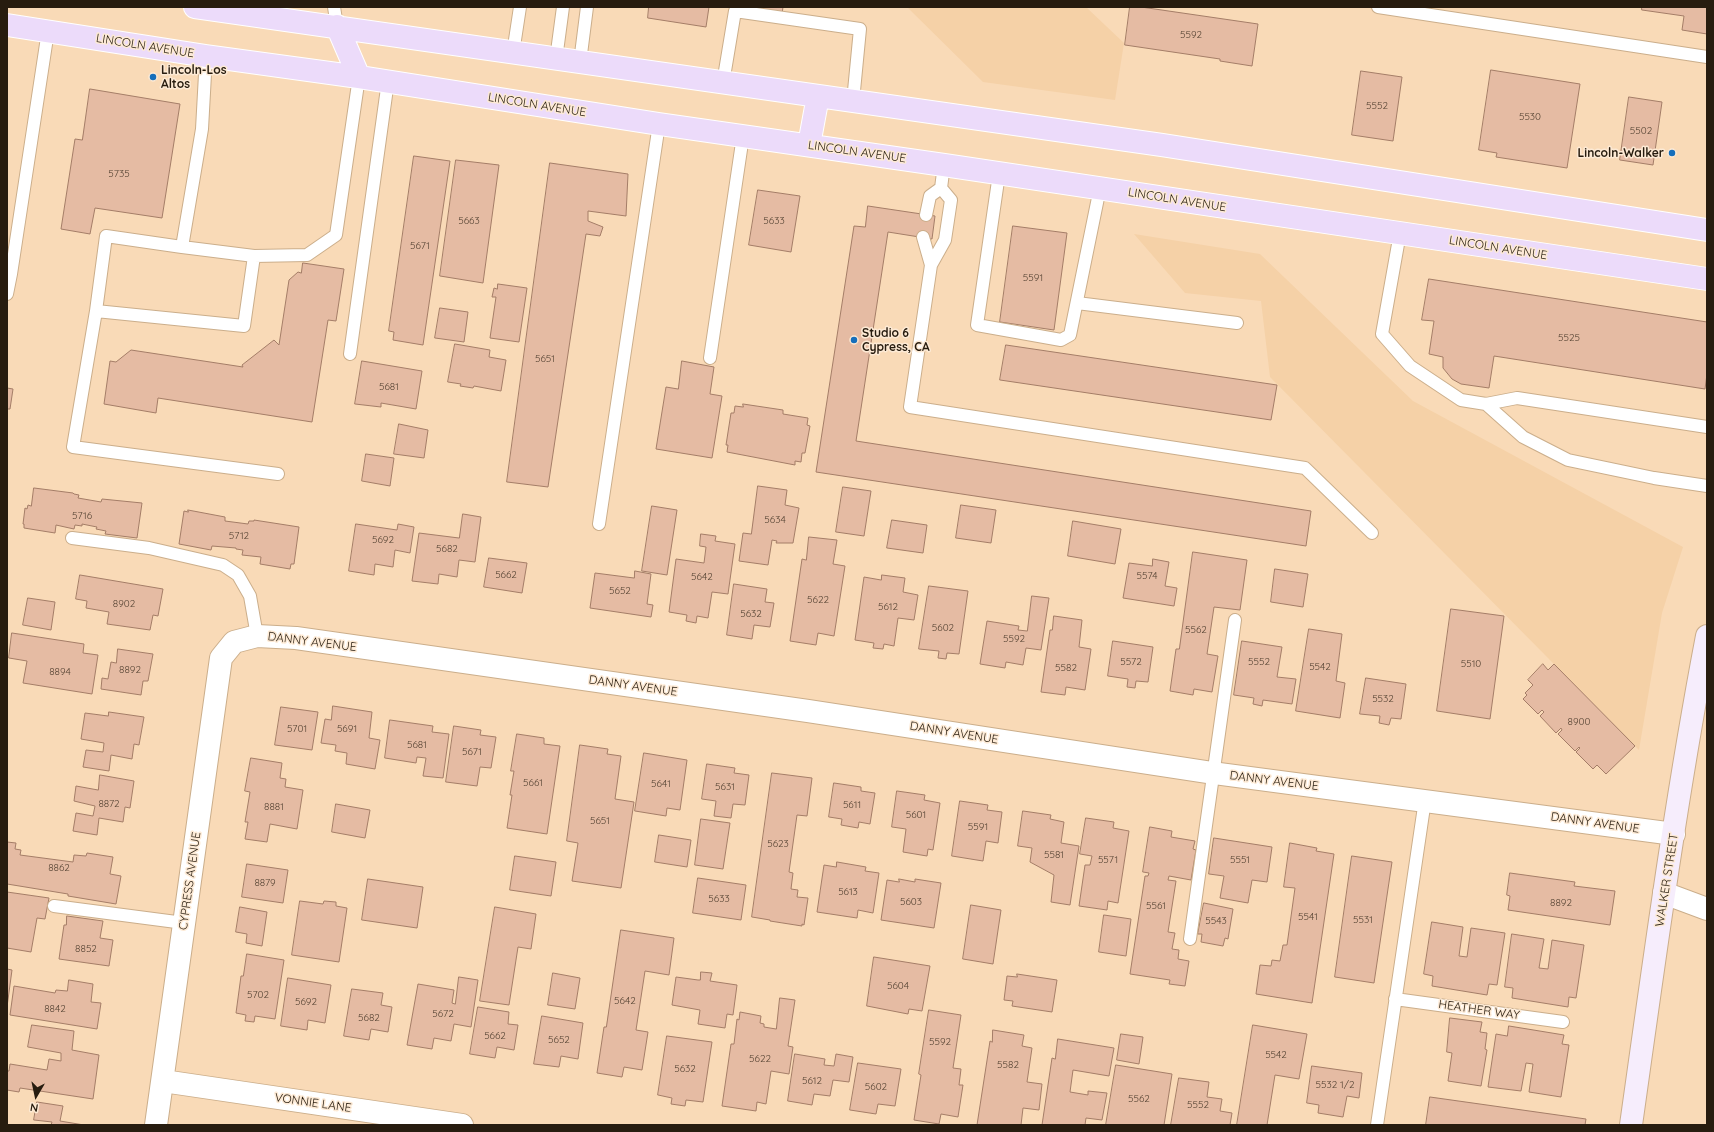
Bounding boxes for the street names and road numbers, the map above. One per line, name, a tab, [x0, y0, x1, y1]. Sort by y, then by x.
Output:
street label: LINCOLN AVENUE	[95, 31, 195, 61]
street label: LINCOLN AVENUE	[487, 90, 587, 120]
street label: LINCOLN AVENUE	[807, 138, 907, 166]
street label: LINCOLN AVENUE	[1127, 185, 1227, 215]
street label: LINCOLN AVENUE	[1448, 233, 1548, 263]
street label: DANNY AVENUE	[267, 629, 357, 655]
street label: DANNY AVENUE	[588, 673, 678, 699]
street label: DANNY AVENUE	[909, 719, 999, 747]
street label: DANNY AVENUE	[1229, 768, 1319, 794]
street label: DANNY AVENUE	[1550, 810, 1640, 836]
street label: CYPRESS AVENUE	[176, 831, 204, 931]
street label: WALKER STREET	[1652, 832, 1682, 928]
street label: HEATHER WAY	[1437, 997, 1521, 1023]
street label: VONNIE LANE	[274, 1090, 352, 1116]

